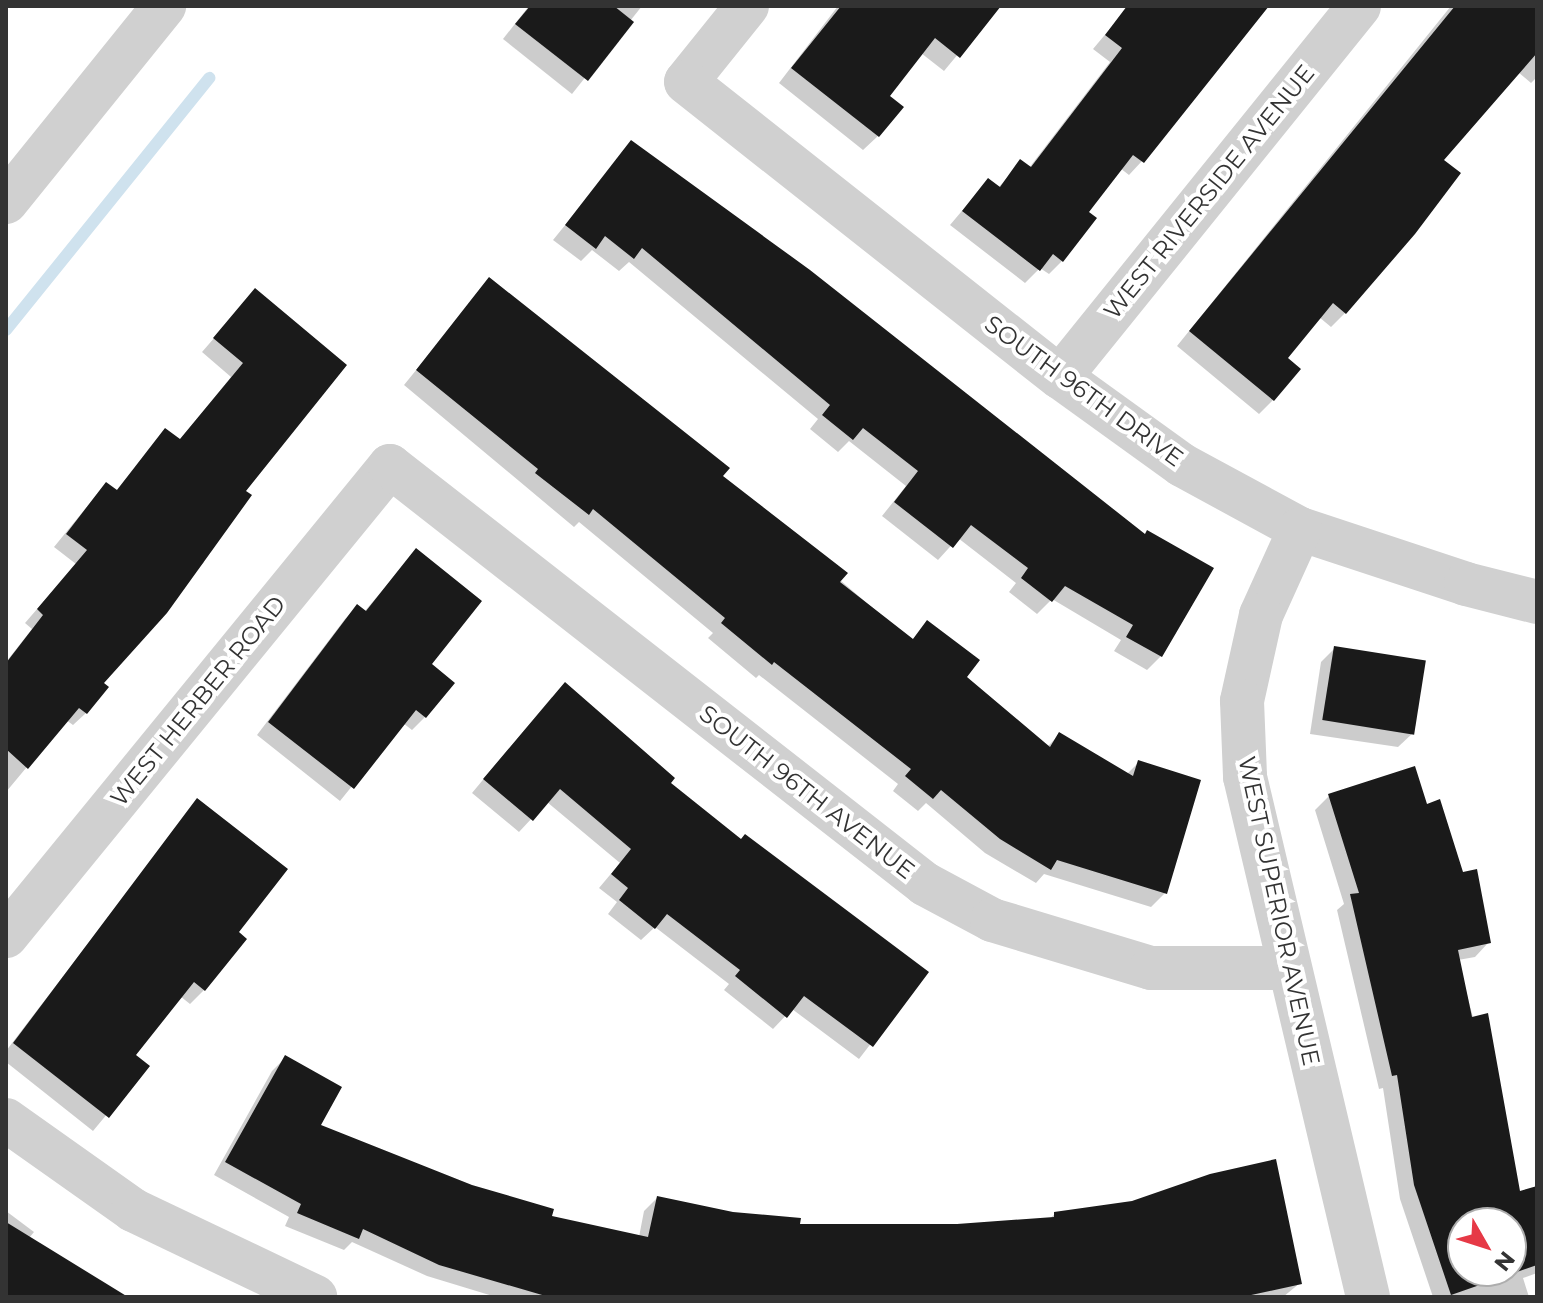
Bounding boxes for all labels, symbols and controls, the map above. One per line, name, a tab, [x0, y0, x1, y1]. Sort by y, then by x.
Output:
street label: WEST RIVERSIDE AVENUE	[1098, 59, 1320, 325]
street label: SOUTH 96TH DRIVE	[979, 309, 1189, 473]
street label: WEST HERBER ROAD	[104, 590, 292, 812]
street label: SOUTH 96TH AVENUE	[694, 699, 920, 885]
street label: WEST SUPERIOR AVENUE	[1232, 754, 1326, 1068]
north arrow	[1447, 1207, 1527, 1287]
text: N	[1488, 1246, 1521, 1277]

